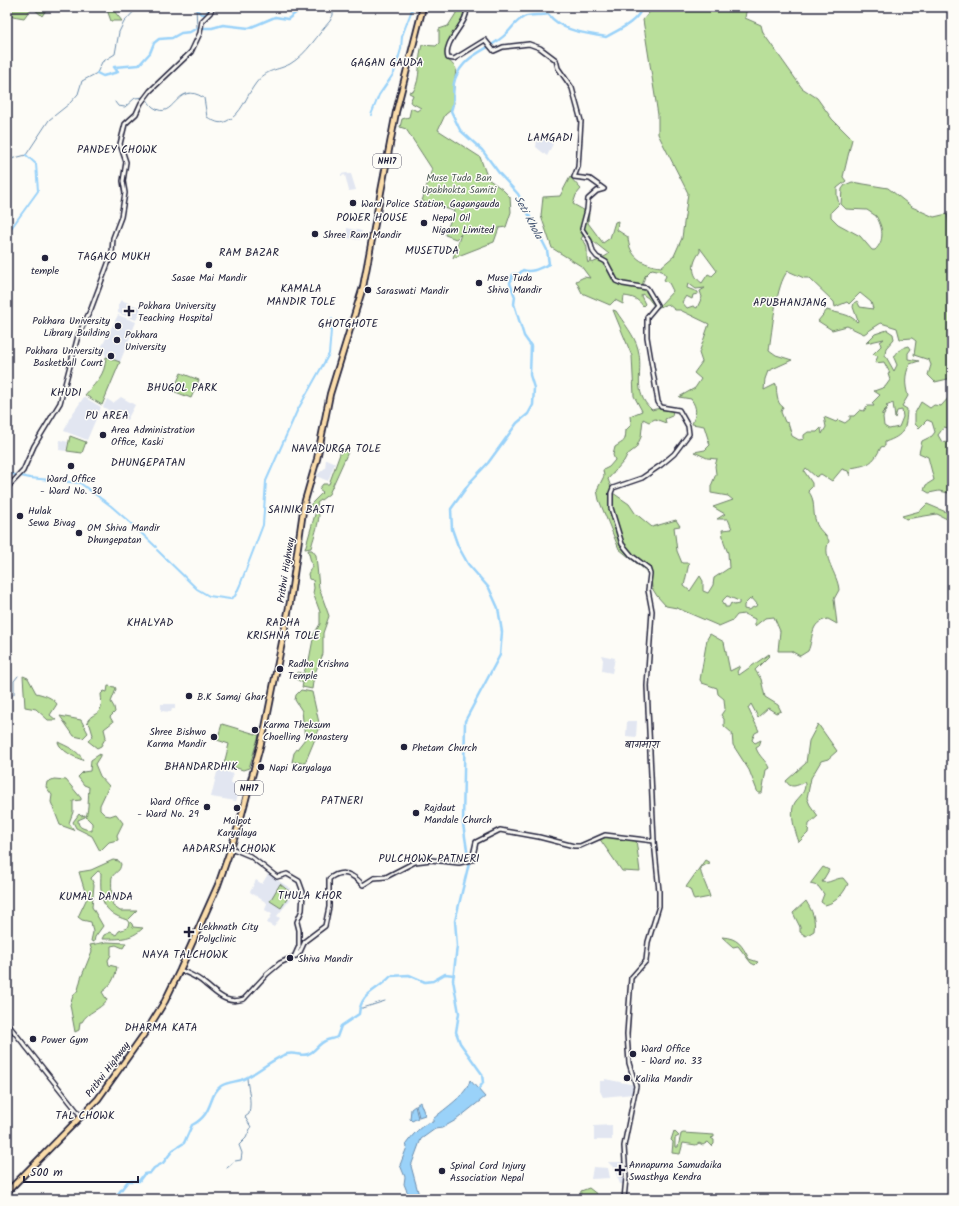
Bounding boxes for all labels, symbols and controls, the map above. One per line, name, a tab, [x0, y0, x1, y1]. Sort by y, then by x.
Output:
district label: GAGAN GAUDA	[351, 54, 424, 72]
district label: LAMGADI	[527, 129, 573, 147]
district label: PANDEY CHOWK	[77, 141, 158, 159]
road number: NH17	[373, 154, 401, 168]
park label: Muse Tuda Ban Upabhokta Samiti	[422, 170, 497, 198]
water label: Seti Khola	[509, 192, 548, 243]
place label: Ward Police Station, Gagangauda	[361, 196, 500, 212]
marker: Ward Police Station, Gagangauda	[348, 198, 358, 208]
district label: POWER HOUSE	[336, 209, 408, 227]
place label: Nepal Oil Nigam Limited	[432, 210, 495, 238]
marker: Nepal Oil Nigam Limited	[419, 218, 429, 228]
place label: Shree Ram Mandir	[323, 227, 402, 243]
marker: Shree Ram Mandir	[310, 229, 320, 239]
district label: MUSETUDA	[405, 242, 459, 260]
district label: RAM BAZAR	[219, 244, 279, 262]
district label: TAGAKO MUKH	[78, 248, 150, 266]
marker: temple	[40, 253, 50, 263]
marker: Sasae Mai Mandir	[204, 260, 214, 270]
place label: temple	[31, 263, 60, 279]
place label: Sasae Mai Mandir	[171, 270, 247, 286]
place label: Muse Tuda Shiva Mandir	[487, 270, 542, 298]
marker: Muse Tuda Shiva Mandir	[474, 278, 484, 288]
district label: KAMALA MANDIR TOLE	[266, 280, 336, 311]
place label: Saraswati Mandir	[376, 283, 449, 299]
marker: Saraswati Mandir	[363, 285, 373, 295]
district label: APUBHANJANG	[753, 294, 827, 312]
place label: Pokhara University Teaching Hospital	[138, 298, 216, 326]
marker: Pokhara University Teaching Hospital	[123, 305, 135, 317]
place label: Pokhara University Library Building	[32, 313, 110, 341]
district label: GHOTGHOTE	[318, 315, 379, 333]
marker: Pokhara University Library Building	[113, 321, 123, 331]
place label: Pokhara University	[125, 327, 166, 355]
marker: Pokhara University	[112, 335, 122, 345]
place label: Pokhara University Basketball Court	[25, 343, 103, 371]
marker: Pokhara University Basketball Court	[106, 351, 116, 361]
district label: BHUGOL PARK	[147, 379, 218, 397]
district label: KHUDI	[51, 384, 81, 402]
district label: PU AREA	[85, 407, 129, 425]
place label: Area Administration Office, Kaski	[111, 422, 195, 450]
marker: Area Administration Office, Kaski	[98, 430, 108, 440]
district label: NAVADURGA TOLE	[291, 440, 381, 458]
district label: DHUNGEPATAN	[111, 454, 186, 472]
marker: Ward Office - Ward No. 30	[66, 461, 76, 471]
place label: Ward Office - Ward No. 30	[40, 471, 102, 499]
district label: SAINIK BASTI	[268, 501, 334, 519]
place label: Hulak Sewa Bivag	[28, 503, 76, 531]
marker: Hulak Sewa Bivag	[15, 511, 25, 521]
place label: OM Shiva Mandir Dhungepatan	[87, 520, 160, 548]
marker: OM Shiva Mandir Dhungepatan	[74, 528, 84, 538]
street label: Prithvi Highway	[273, 536, 299, 604]
district label: KHALYAD	[127, 614, 173, 632]
district label: RADHA KRISHNA TOLE	[246, 614, 320, 645]
place label: Radha Krishna Temple	[288, 656, 349, 684]
marker: Radha Krishna Temple	[275, 664, 285, 674]
place label: B.K Samaj Ghar	[197, 689, 265, 705]
marker: B.K Samaj Ghar	[184, 691, 194, 701]
place label: Karma Theksum Choelling Monastery	[263, 717, 348, 745]
place label: Shree Bishwo Karma Mandir	[147, 724, 207, 752]
marker: Karma Theksum Choelling Monastery	[250, 725, 260, 735]
marker: Shree Bishwo Karma Mandir	[209, 732, 219, 742]
district label: बागमारा	[625, 736, 661, 754]
place label: Phetam Church	[412, 740, 477, 756]
marker: Phetam Church	[399, 742, 409, 752]
district label: BHANDARDHIK	[164, 758, 238, 776]
place label: Napi Karyalaya	[269, 760, 332, 776]
marker: Napi Karyalaya	[256, 762, 266, 772]
road number: NH17	[235, 781, 263, 795]
district label: PATNERI	[321, 792, 363, 810]
place label: Ward Office - Ward No. 29	[137, 794, 199, 822]
place label: Rajdaut Mandale Church	[424, 800, 492, 828]
marker: Ward Office - Ward No. 29	[202, 802, 212, 812]
marker: Malpot Karyalaya	[232, 803, 242, 813]
marker: Rajdaut Mandale Church	[411, 808, 421, 818]
place label: Malpot Karyalaya	[217, 813, 257, 841]
district label: AADARSHA CHOWK	[182, 840, 276, 858]
district label: PULCHOWK PATNERI	[378, 850, 480, 868]
district label: THULA KHOR	[278, 887, 343, 905]
district label: KUMAL DANDA	[59, 888, 133, 906]
place label: Lekhnath City Polyclinic	[198, 919, 259, 947]
marker: Lekhnath City Polyclinic	[183, 926, 195, 938]
district label: NAYA TALCHOWK	[142, 946, 228, 964]
place label: Shiva Mandir	[298, 951, 353, 967]
marker: Shiva Mandir	[285, 953, 295, 963]
district label: DHARMA KATA	[124, 1019, 198, 1037]
place label: Power Gym	[41, 1032, 88, 1048]
marker: Power Gym	[28, 1034, 38, 1044]
street label: Prithvi Highway	[81, 1038, 134, 1101]
place label: Ward Office - Ward no. 33	[641, 1041, 702, 1069]
marker: Ward Office - Ward no. 33	[628, 1049, 638, 1059]
place label: Kalika Mandir	[635, 1071, 693, 1087]
marker: Kalika Mandir	[622, 1073, 632, 1083]
district label: TAL CHOWK	[56, 1107, 115, 1125]
place label: Annapurna Samudaika Swasthya Kendra	[629, 1157, 722, 1185]
scale bar	[24, 1158, 138, 1184]
place label: Spinal Cord Injury Association Nepal	[450, 1158, 526, 1186]
text: 500 m	[30, 1163, 63, 1182]
marker: Annapurna Samudaika Swasthya Kendra	[614, 1164, 626, 1176]
marker: Spinal Cord Injury Association Nepal	[437, 1166, 447, 1176]

